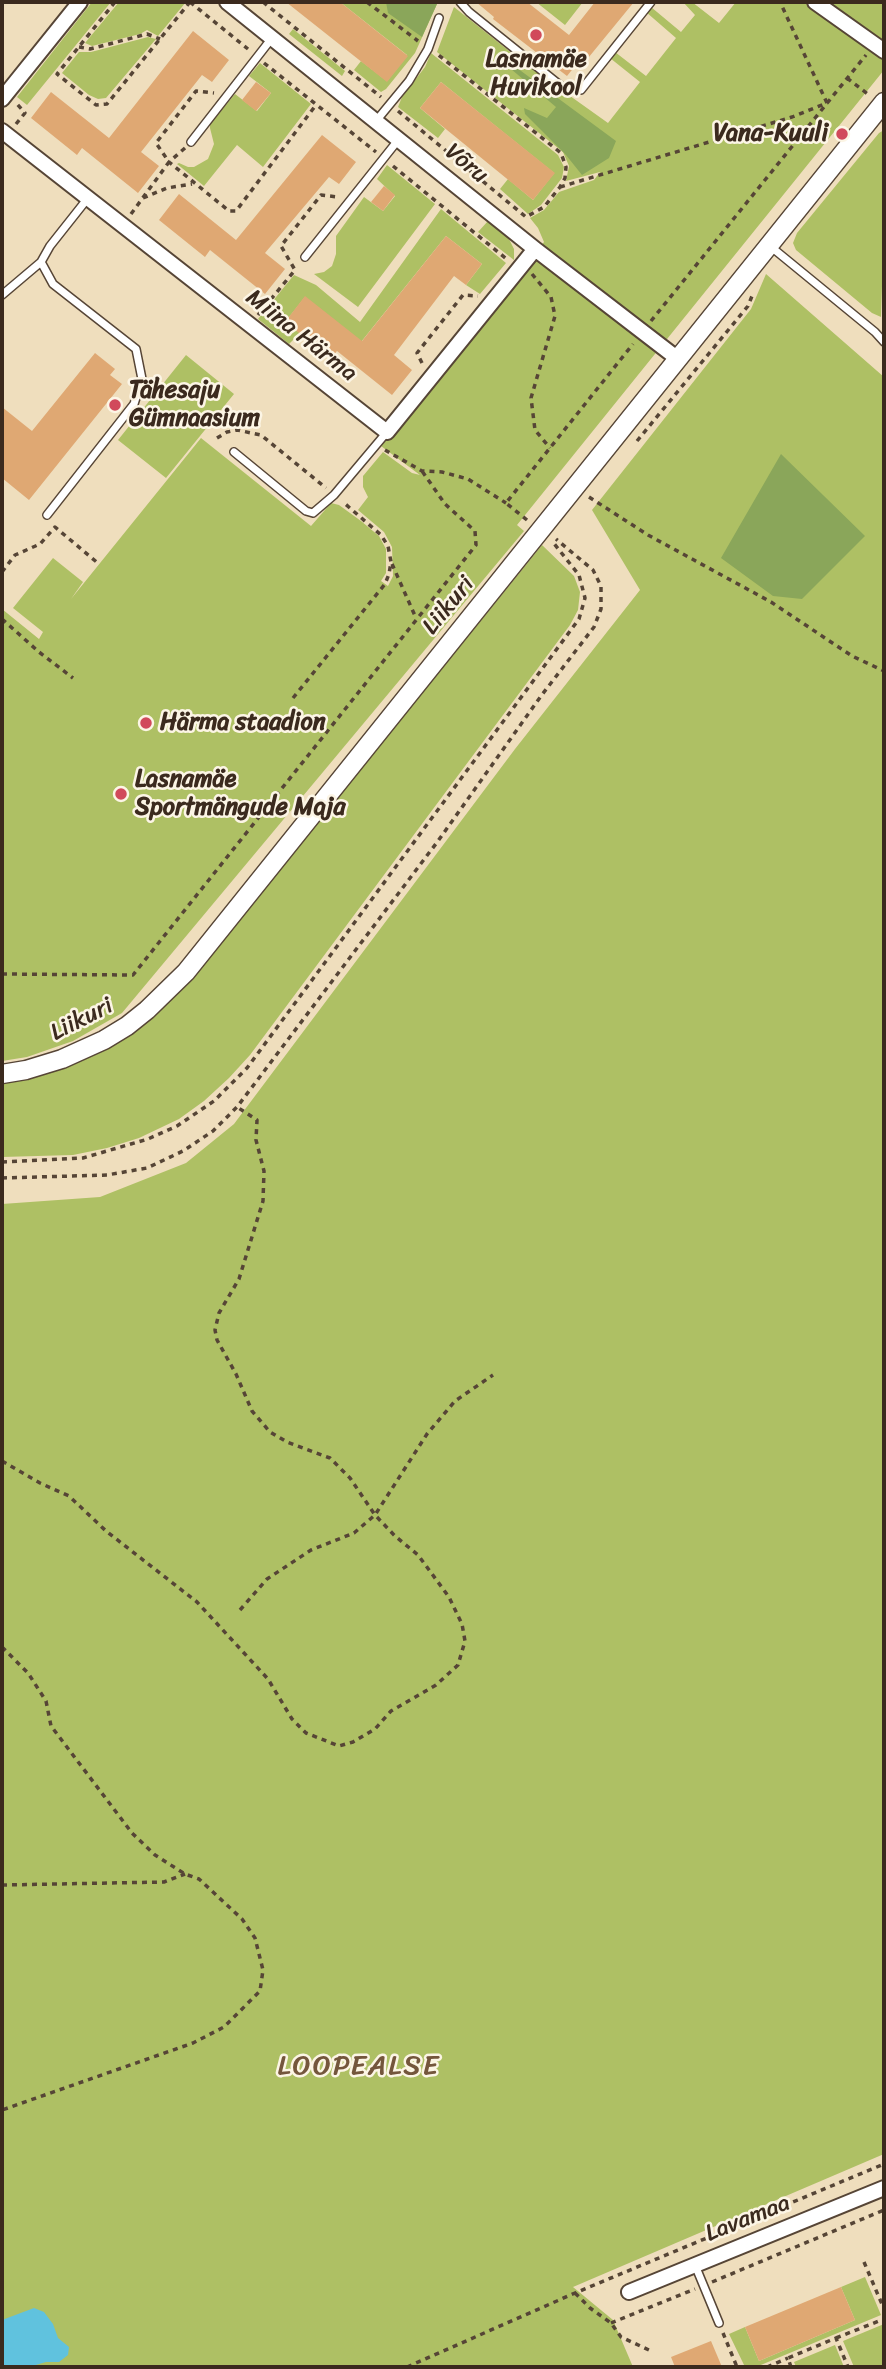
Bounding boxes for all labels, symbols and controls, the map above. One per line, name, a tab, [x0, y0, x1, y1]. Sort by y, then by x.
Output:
marker: Lasnamäe Huvikool	[528, 27, 544, 43]
place label: Lasnamäe Huvikool	[485, 46, 587, 102]
place label: Vana-Kuuli	[713, 120, 828, 148]
marker: Vana-Kuuli	[834, 126, 850, 142]
street label: Võru	[439, 138, 493, 190]
street label: Miina Härma	[240, 284, 362, 388]
place label: Tähesaju Gümnaasium	[129, 377, 260, 433]
marker: Tähesaju Gümnaasium	[107, 397, 123, 413]
street label: Liikuri	[417, 571, 481, 641]
place label: Härma staadion	[160, 709, 326, 737]
marker: Härma staadion	[138, 715, 154, 731]
place label: Lasnamäe Sportmängude Maja	[135, 766, 346, 822]
marker: Lasnamäe Sportmängude Maja	[113, 786, 129, 802]
street label: Liikuri	[46, 992, 118, 1048]
district label: LOOPEALSE	[278, 2050, 440, 2084]
street label: Lavamaa	[701, 2189, 795, 2249]

